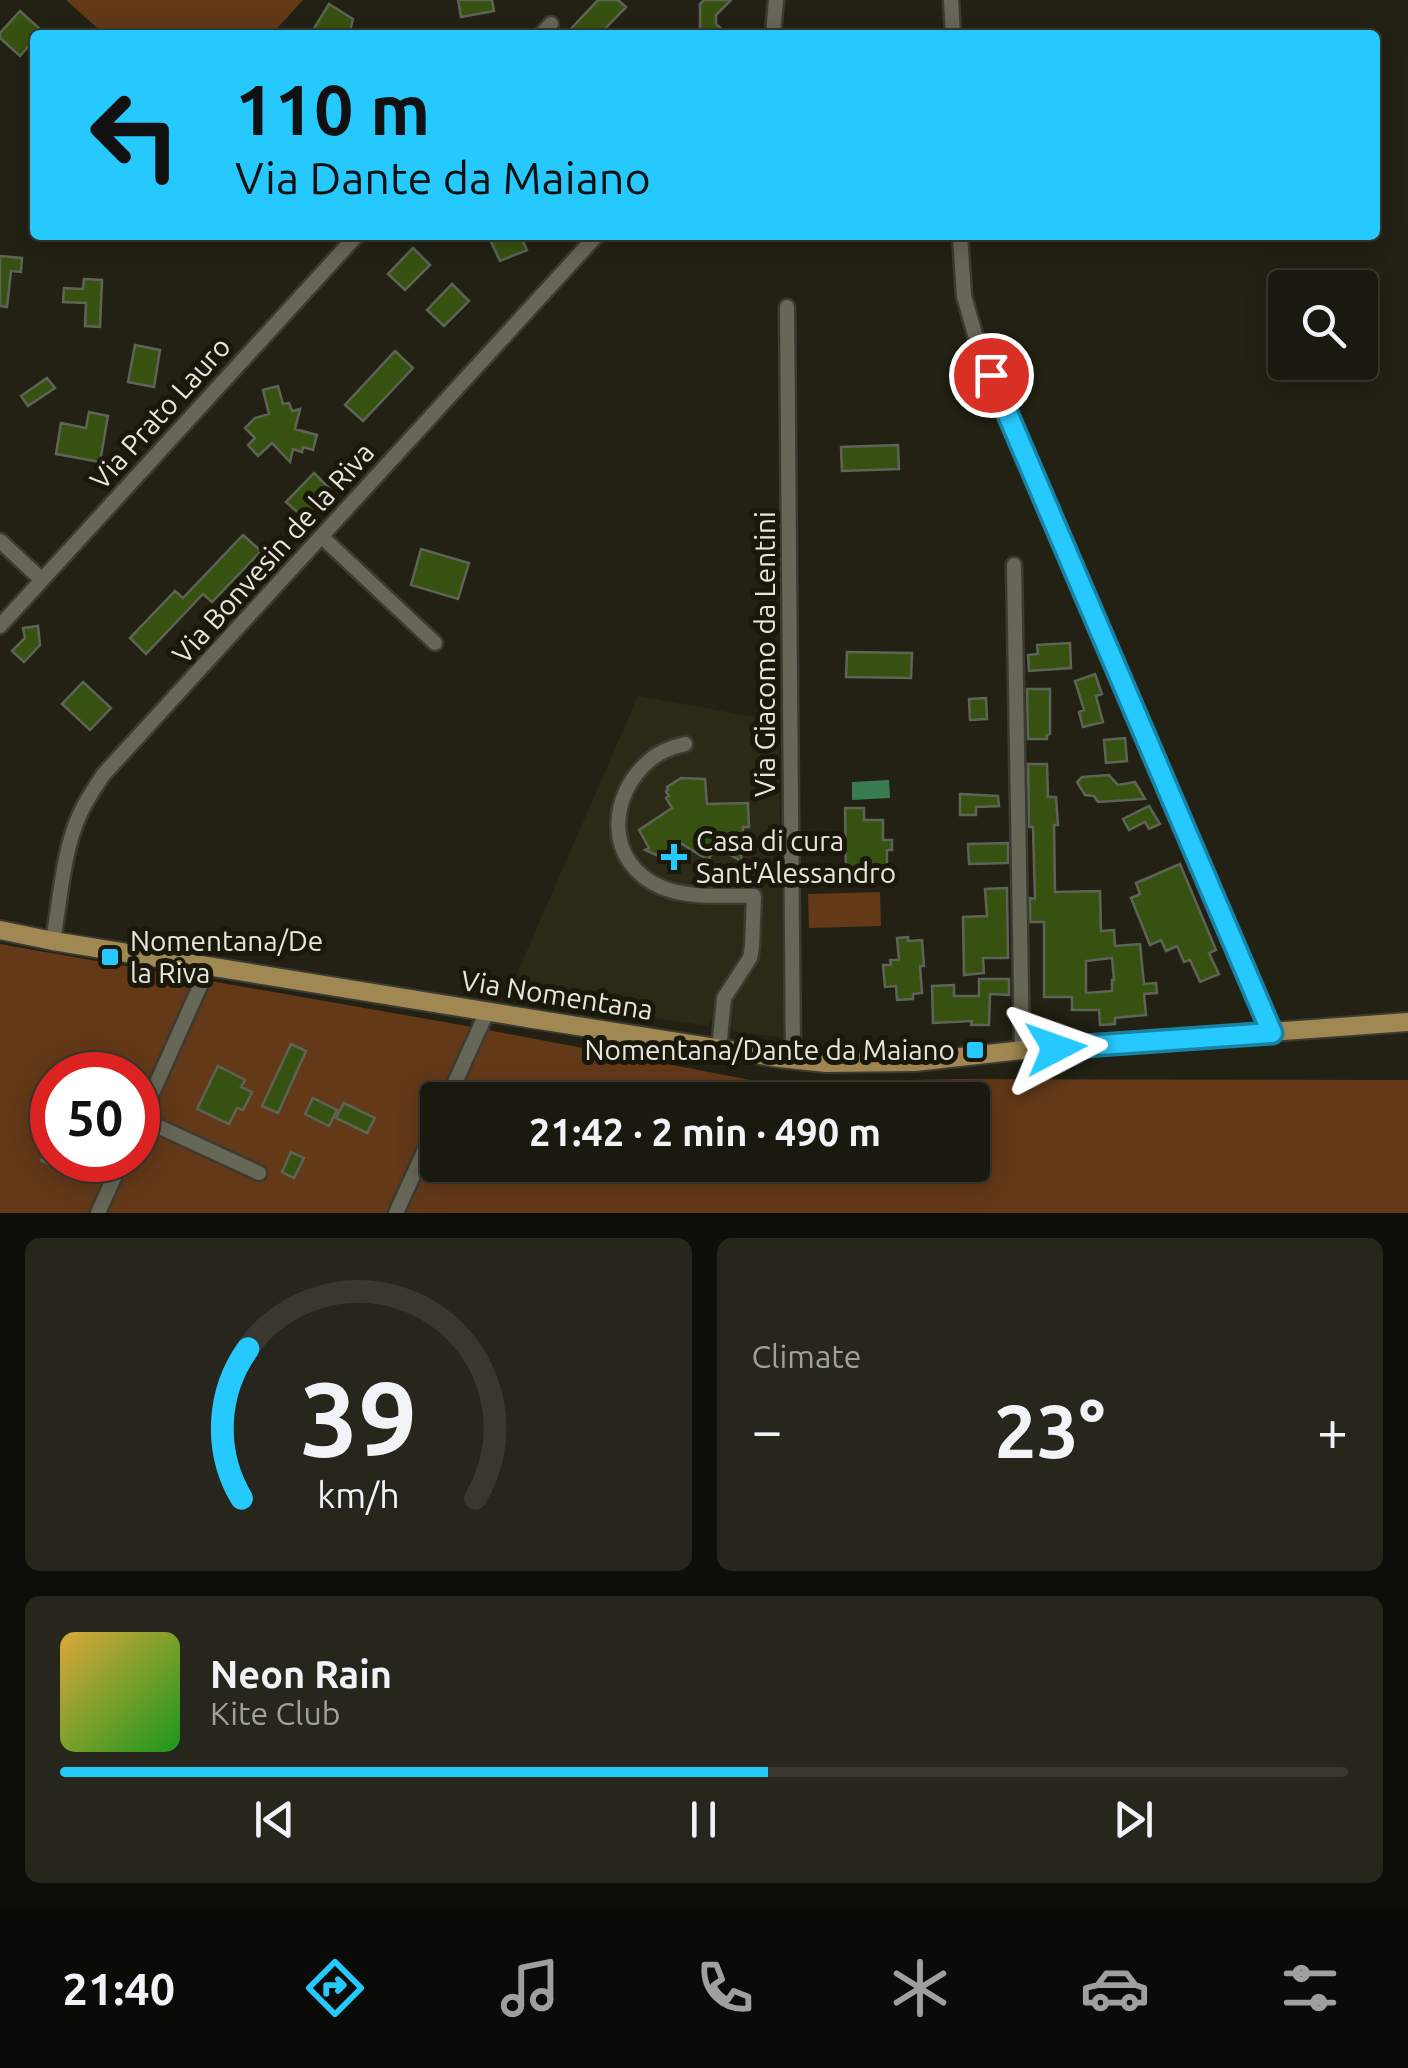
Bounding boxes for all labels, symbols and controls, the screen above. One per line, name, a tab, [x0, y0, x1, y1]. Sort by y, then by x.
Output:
icon: left	[70, 70, 200, 200]
text: 110 m	[235, 70, 430, 148]
text: Via Dante da Maiano	[235, 152, 651, 203]
map controls	[1268, 270, 1378, 380]
button: search	[1268, 270, 1378, 380]
street label: Via Prato Lauro	[83, 330, 236, 495]
pin	[949, 333, 1034, 418]
icon: arrive	[964, 348, 1019, 403]
street label: Via Bonvesin de la Riva	[166, 436, 380, 669]
street label: Via Giacomo da Lentini	[749, 511, 780, 797]
place label: Casa di cura Sant'Alessandro	[696, 825, 896, 888]
marker: Casa di cura Sant'Alessandro	[661, 844, 687, 870]
place label: Nomentana/De la Riva	[130, 925, 323, 988]
marker: Nomentana/De la Riva	[99, 946, 121, 968]
street label: Via Nomentana	[459, 964, 655, 1025]
position arrow	[1004, 996, 1108, 1100]
place label: Nomentana/Dante da Maiano	[585, 1034, 955, 1065]
marker: Nomentana/Dante da Maiano	[964, 1039, 986, 1061]
speed limit sign: 50	[30, 1052, 160, 1182]
text: 21:42 · 2 min · 490 m	[529, 1111, 881, 1153]
text: Climate	[752, 1338, 862, 1374]
text: 39	[300, 1359, 417, 1476]
text: 23°	[994, 1388, 1105, 1472]
text: −	[752, 1399, 783, 1460]
text: +	[1317, 1399, 1348, 1460]
text: km/h	[317, 1475, 400, 1515]
text: Neon Rain	[210, 1653, 392, 1695]
text: Kite Club	[210, 1695, 340, 1731]
icon: previous	[247, 1792, 302, 1847]
icon: pause	[676, 1792, 731, 1847]
icon: next	[1106, 1792, 1161, 1847]
icon: directions	[300, 1953, 370, 2023]
icon: music	[495, 1953, 565, 2023]
icon: phone	[690, 1953, 760, 2023]
icon: climate	[885, 1953, 955, 2023]
icon: car	[1080, 1953, 1150, 2023]
icon: filters	[1275, 1953, 1345, 2023]
text: 21:40	[63, 1963, 175, 2014]

